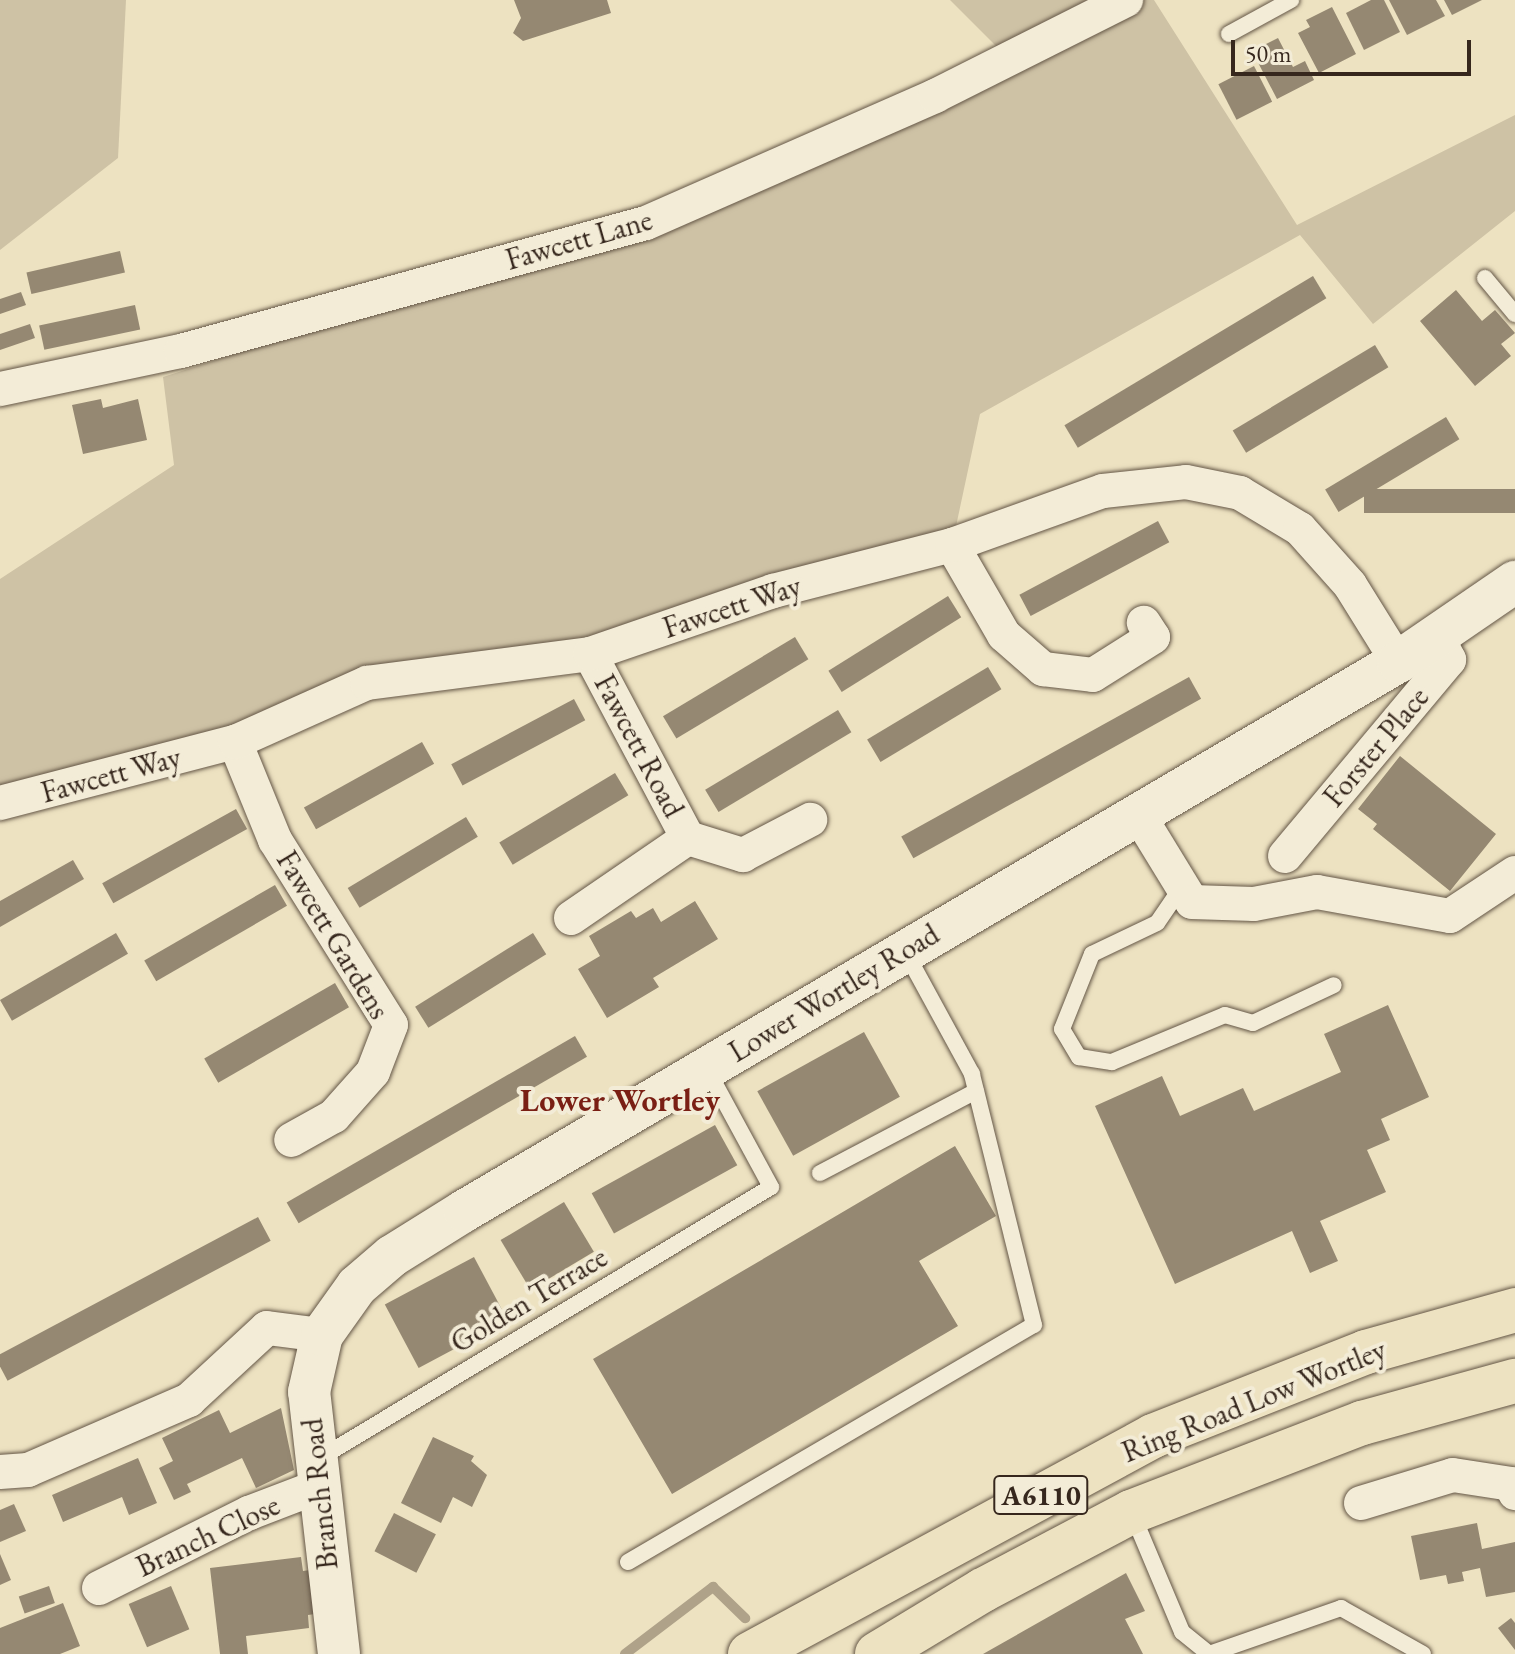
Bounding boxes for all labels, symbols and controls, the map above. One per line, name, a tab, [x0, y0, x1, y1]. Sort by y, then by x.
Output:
scale bar	[1235, 24, 1475, 74]
text: 50 m	[1245, 38, 1292, 69]
street label: Fawcett Lane	[502, 202, 656, 278]
street label: Fawcett Way	[658, 568, 806, 646]
street label: Fawcett Road	[586, 668, 692, 824]
street label: Forster Place	[1316, 680, 1436, 814]
street label: Fawcett Way	[37, 739, 185, 811]
street label: Fawcett Gardens	[269, 844, 397, 1026]
street label: Lower Wortley Road	[722, 916, 946, 1070]
district label: Lower Wortley	[520, 1081, 720, 1119]
street label: Golden Terrace	[444, 1239, 614, 1361]
street label: Ring Road Low Wortley	[1117, 1332, 1391, 1470]
street label: Branch Road	[294, 1417, 346, 1571]
road number: A6110	[993, 1471, 1089, 1519]
street label: Branch Close	[131, 1487, 285, 1585]

